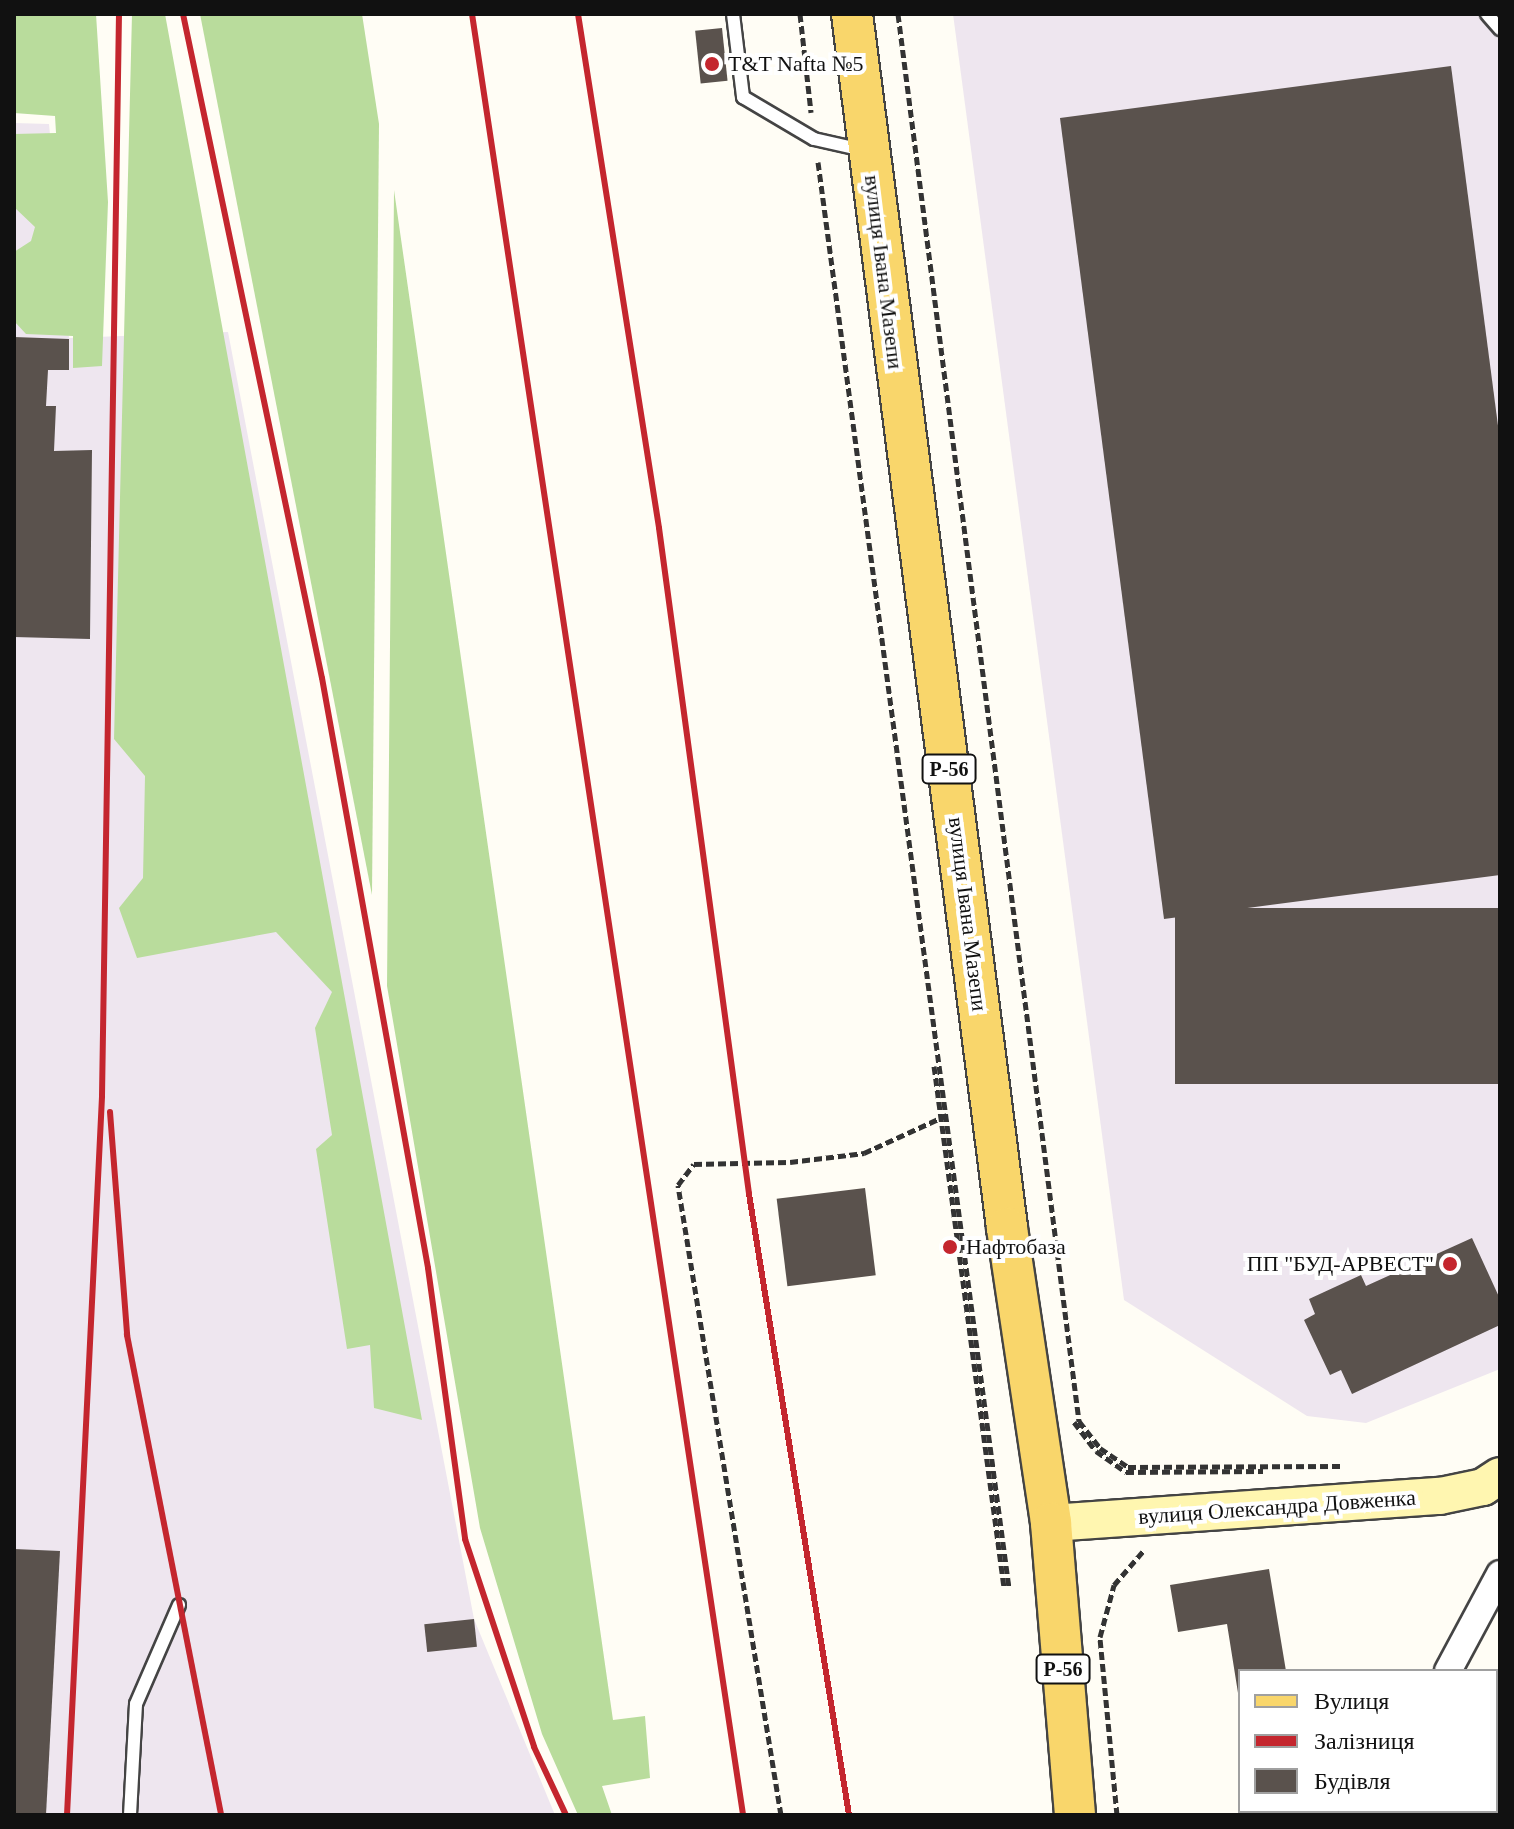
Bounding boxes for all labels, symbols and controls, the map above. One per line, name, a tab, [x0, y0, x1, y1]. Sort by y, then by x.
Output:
place label: Т&T Nafta №5	[728, 51, 864, 77]
marker: Т&T Nafta №5	[703, 55, 721, 73]
street label: вулиця Івана Мазепи	[859, 173, 909, 371]
road number: Р-56	[921, 753, 977, 785]
street label: вулиця Івана Мазепи	[943, 815, 993, 1013]
place label: Нафтобаза	[966, 1234, 1066, 1260]
marker: Нафтобаза	[941, 1238, 959, 1256]
place label: ПП "БУД-АРВЕСТ"	[1247, 1251, 1434, 1277]
marker: ПП "БУД-АРВЕСТ"	[1441, 1255, 1459, 1273]
street label: вулиця Олександра Довженка	[1137, 1484, 1417, 1530]
road number: Р-56	[1035, 1653, 1091, 1685]
legend	[1238, 1669, 1498, 1813]
text: Вулиця	[1314, 1688, 1389, 1714]
text: Залізниця	[1314, 1728, 1415, 1754]
text: Будівля	[1314, 1768, 1391, 1794]

